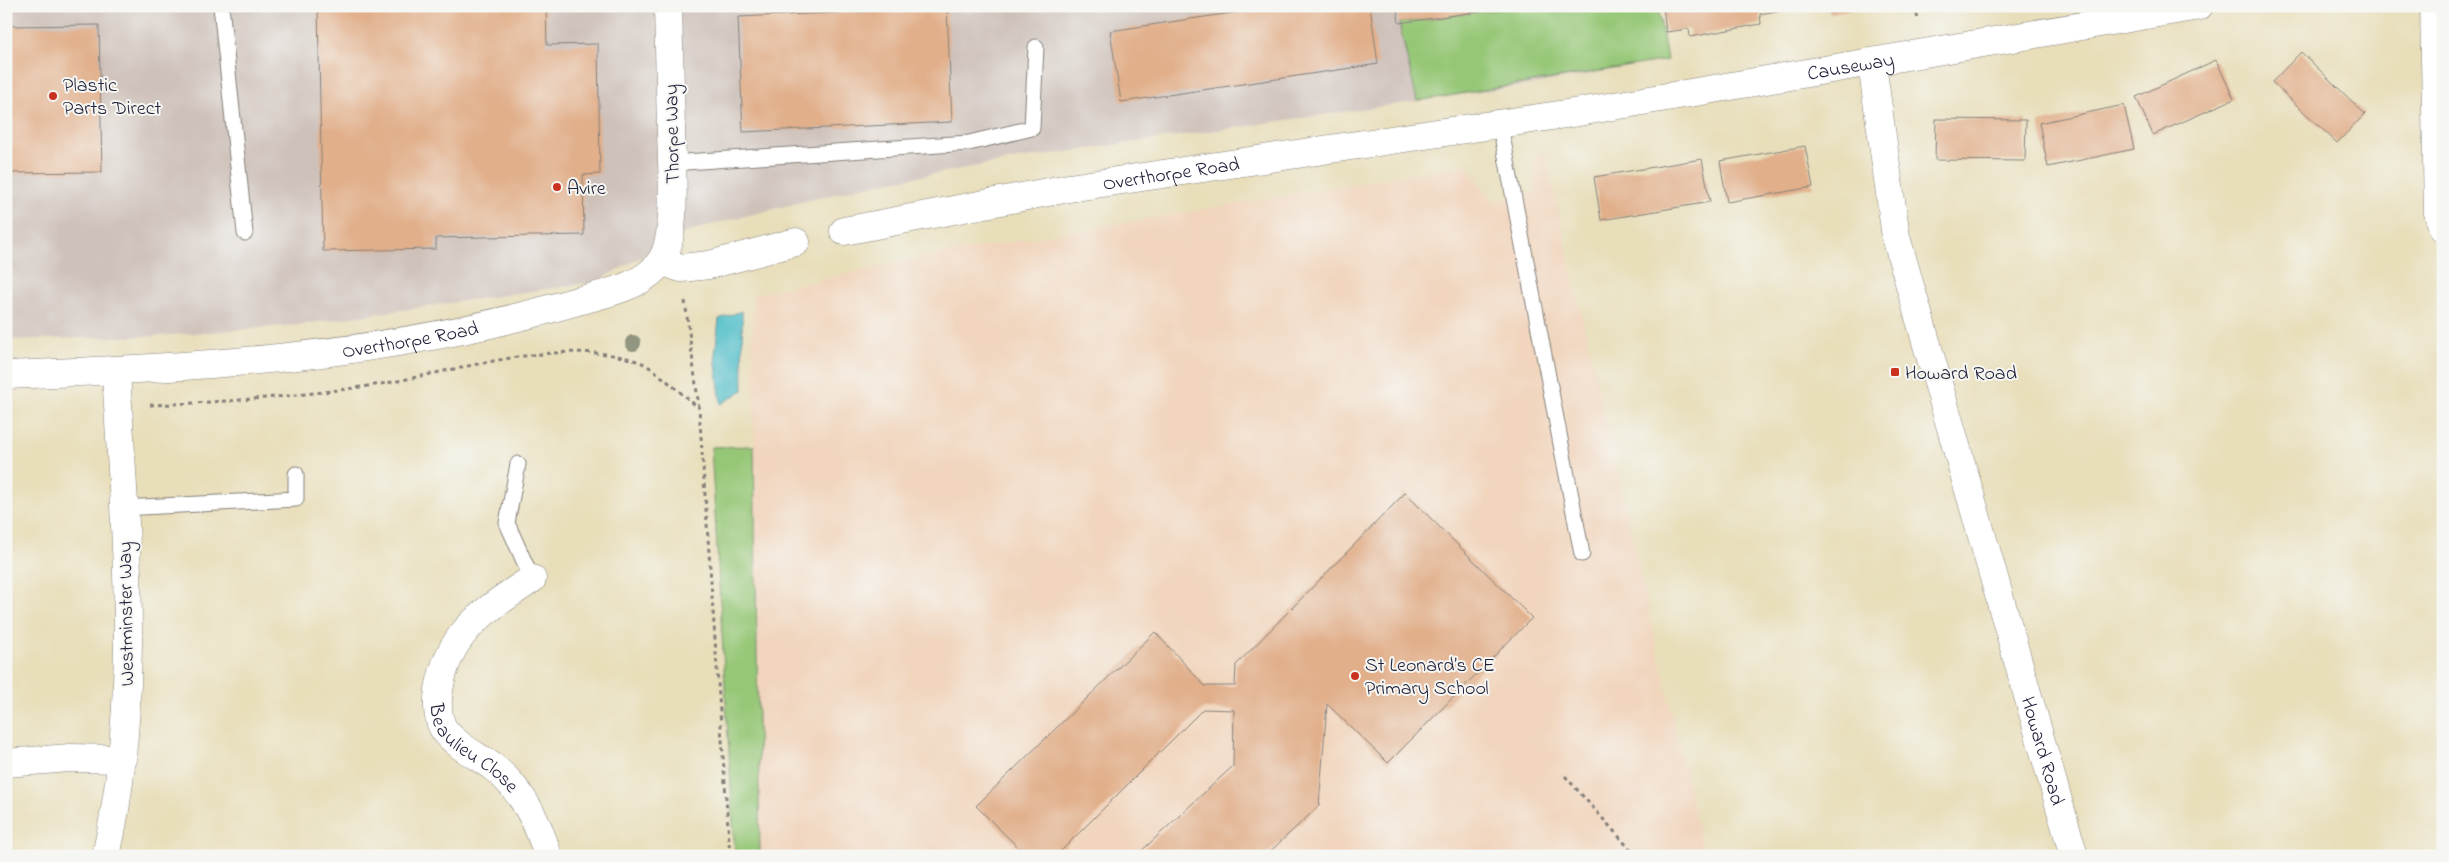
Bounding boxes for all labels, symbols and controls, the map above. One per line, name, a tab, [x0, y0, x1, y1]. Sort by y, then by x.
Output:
street label: Causeway	[1805, 46, 1896, 90]
place label: Plastic Parts Direct	[63, 72, 162, 124]
street label: Thorpe Way	[658, 84, 689, 184]
marker: Plastic Parts Direct	[47, 90, 59, 102]
street label: Overthorpe Road	[1101, 151, 1241, 200]
place label: Avire	[567, 175, 606, 204]
marker: Avire	[551, 181, 563, 193]
street label: Overthorpe Road	[340, 315, 481, 367]
place label: Howard Road	[1905, 360, 2017, 389]
marker: Howard Road	[1889, 366, 1901, 378]
street label: Westminster Way	[112, 541, 143, 687]
place label: St Leonard’s CE Primary School	[1365, 652, 1495, 704]
marker: St Leonard’s CE Primary School	[1349, 670, 1361, 682]
street label: Howard Road	[2012, 693, 2071, 809]
street label: Beaulieu Close	[421, 701, 525, 800]

